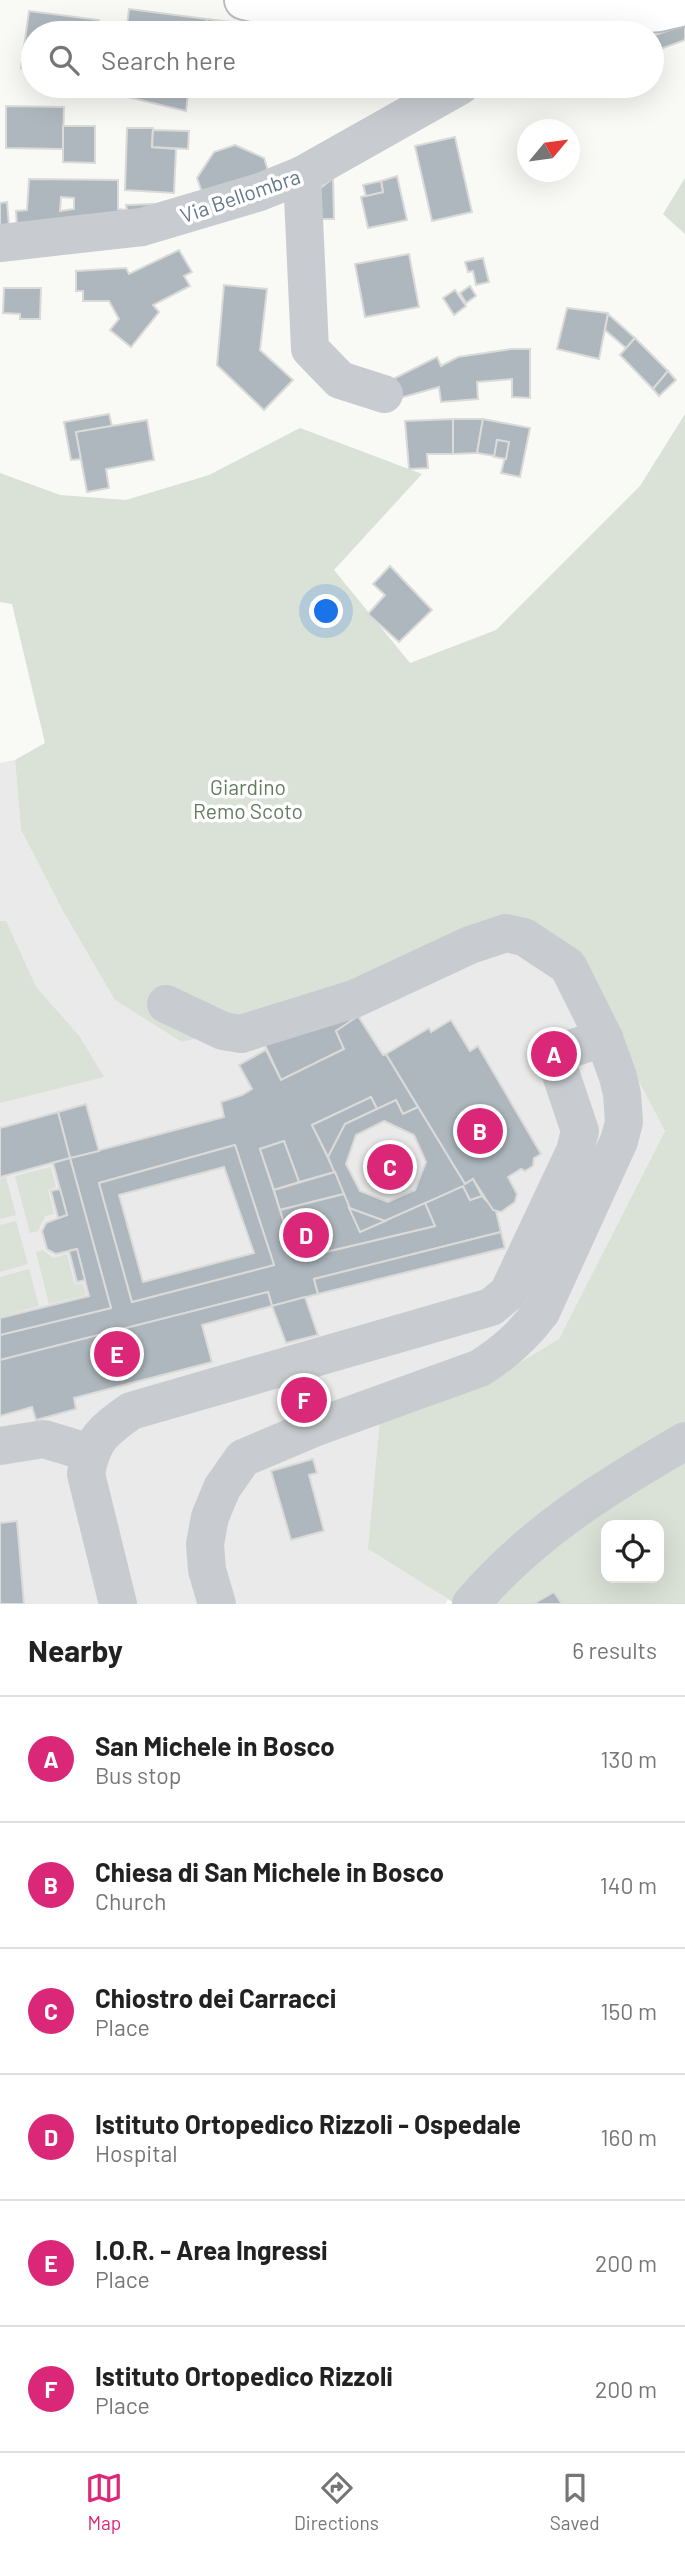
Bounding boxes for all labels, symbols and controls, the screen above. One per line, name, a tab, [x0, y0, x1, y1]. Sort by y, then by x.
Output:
search box	[21, 21, 664, 98]
icon: search	[45, 41, 83, 79]
text: Search here	[101, 44, 236, 75]
north arrow	[517, 119, 580, 182]
street label: Via Bellombra	[177, 163, 303, 227]
your location	[309, 594, 343, 628]
park label: Giardino Remo Scoto	[193, 774, 303, 823]
pin: A	[531, 1028, 577, 1080]
pin: B	[457, 1105, 503, 1157]
pin: C	[367, 1141, 413, 1193]
pin: D	[283, 1209, 329, 1261]
pin: E	[94, 1328, 140, 1380]
pin: F	[281, 1374, 327, 1426]
map controls	[601, 1520, 664, 1583]
button: locate	[601, 1520, 664, 1583]
text: Nearby	[28, 1632, 123, 1668]
text: 6 results	[572, 1636, 657, 1664]
text: San Michele in Bosco	[95, 1730, 335, 1761]
text: A	[43, 1745, 59, 1773]
text: 130 m	[600, 1745, 657, 1773]
text: Bus stop	[95, 1761, 181, 1789]
text: Chiesa di San Michele in Bosco	[95, 1856, 444, 1887]
text: B	[44, 1871, 58, 1899]
text: 140 m	[600, 1871, 657, 1899]
text: Church	[95, 1887, 166, 1915]
text: Chiostro dei Carracci	[95, 1982, 336, 2013]
text: C	[44, 1997, 58, 2025]
text: 150 m	[601, 1997, 657, 2025]
text: Place	[95, 2013, 150, 2041]
text: Istituto Ortopedico Rizzoli - Ospedale	[95, 2108, 521, 2139]
text: D	[44, 2123, 58, 2151]
text: 160 m	[600, 2123, 657, 2151]
text: Hospital	[95, 2139, 178, 2167]
text: I.O.R. - Area Ingressi	[95, 2234, 328, 2265]
text: E	[44, 2249, 58, 2277]
text: 200 m	[595, 2249, 657, 2277]
text: Place	[95, 2265, 150, 2293]
text: Istituto Ortopedico Rizzoli	[95, 2360, 393, 2391]
text: F	[45, 2375, 57, 2403]
text: 200 m	[595, 2375, 657, 2403]
text: Place	[95, 2391, 150, 2419]
tab: Map	[85, 2469, 123, 2534]
tab: Directions	[294, 2469, 379, 2534]
tab: Saved	[550, 2469, 600, 2534]

